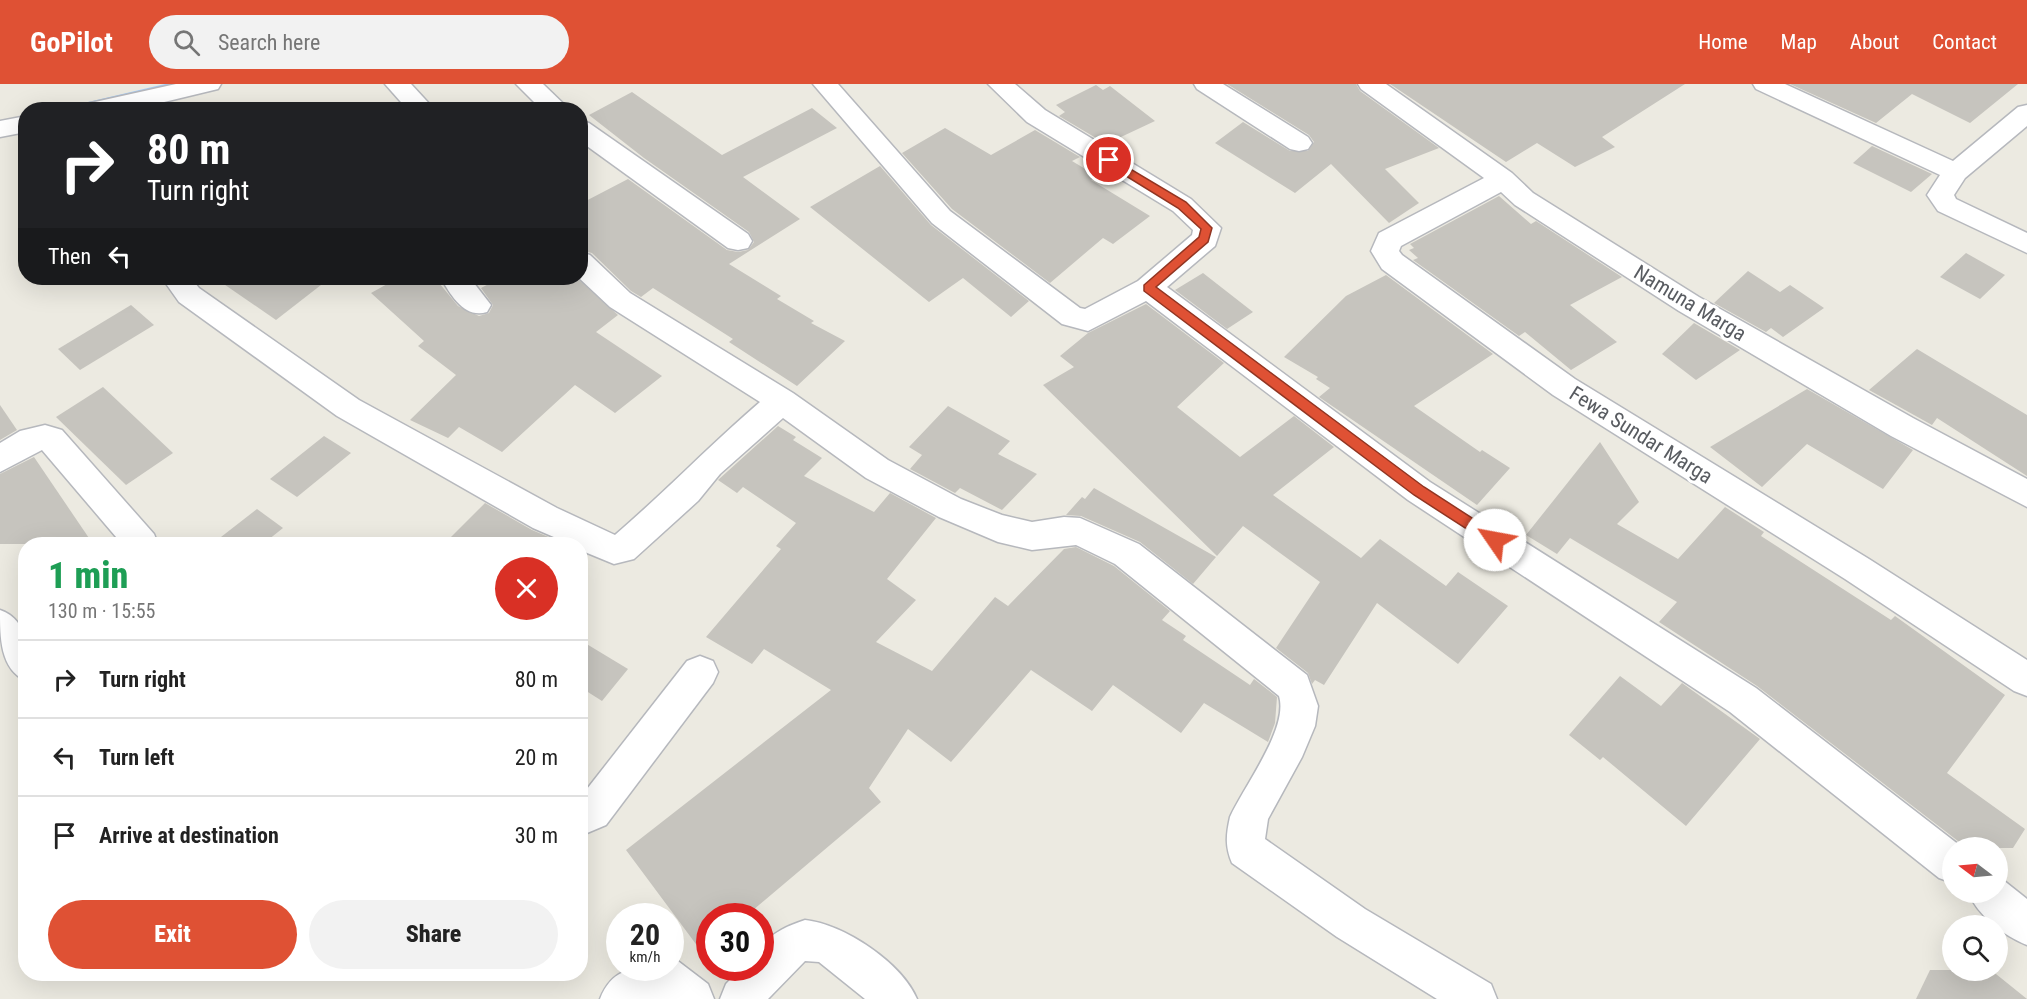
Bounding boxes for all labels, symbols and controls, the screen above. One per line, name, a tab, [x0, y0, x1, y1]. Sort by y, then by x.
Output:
search box	[149, 15, 569, 69]
text: GoPilot	[30, 26, 113, 59]
icon: search	[170, 26, 203, 59]
text: Search here	[218, 30, 320, 55]
text: Home	[1698, 30, 1748, 54]
text: Map	[1781, 30, 1817, 54]
text: About	[1850, 30, 1899, 54]
text: Contact	[1932, 30, 1997, 54]
text: 80 m	[147, 125, 230, 174]
icon: right	[48, 126, 126, 204]
pin	[1083, 134, 1134, 185]
icon: arrive	[1092, 143, 1125, 176]
text: Turn right	[147, 175, 249, 207]
icon: left	[103, 240, 136, 273]
text: Then	[48, 244, 91, 269]
street label: Namuna Marga	[1630, 260, 1750, 346]
street label: Fewa Sundar Marga	[1565, 381, 1717, 489]
position arrow	[1463, 508, 1527, 572]
text: 1 min	[48, 555, 128, 597]
button: close	[495, 557, 558, 620]
text: 130 m · 15:55	[48, 599, 155, 623]
icon: right	[48, 663, 81, 696]
text: Turn right	[99, 667, 186, 692]
text: 80 m	[515, 667, 558, 692]
icon: left	[48, 741, 81, 774]
text: Turn left	[99, 745, 174, 770]
text: 20 m	[515, 745, 558, 770]
icon: arrive	[48, 819, 81, 852]
text: Arrive at destination	[99, 823, 279, 848]
text: 30 m	[515, 823, 558, 848]
north arrow	[1942, 837, 2008, 903]
map controls	[1942, 837, 2008, 981]
button: Exit	[48, 900, 297, 969]
button: Share	[309, 900, 558, 969]
speed limit sign: 30	[696, 903, 774, 981]
button: search	[1942, 915, 2008, 981]
text: 20	[630, 917, 660, 952]
text: km/h	[630, 948, 660, 966]

